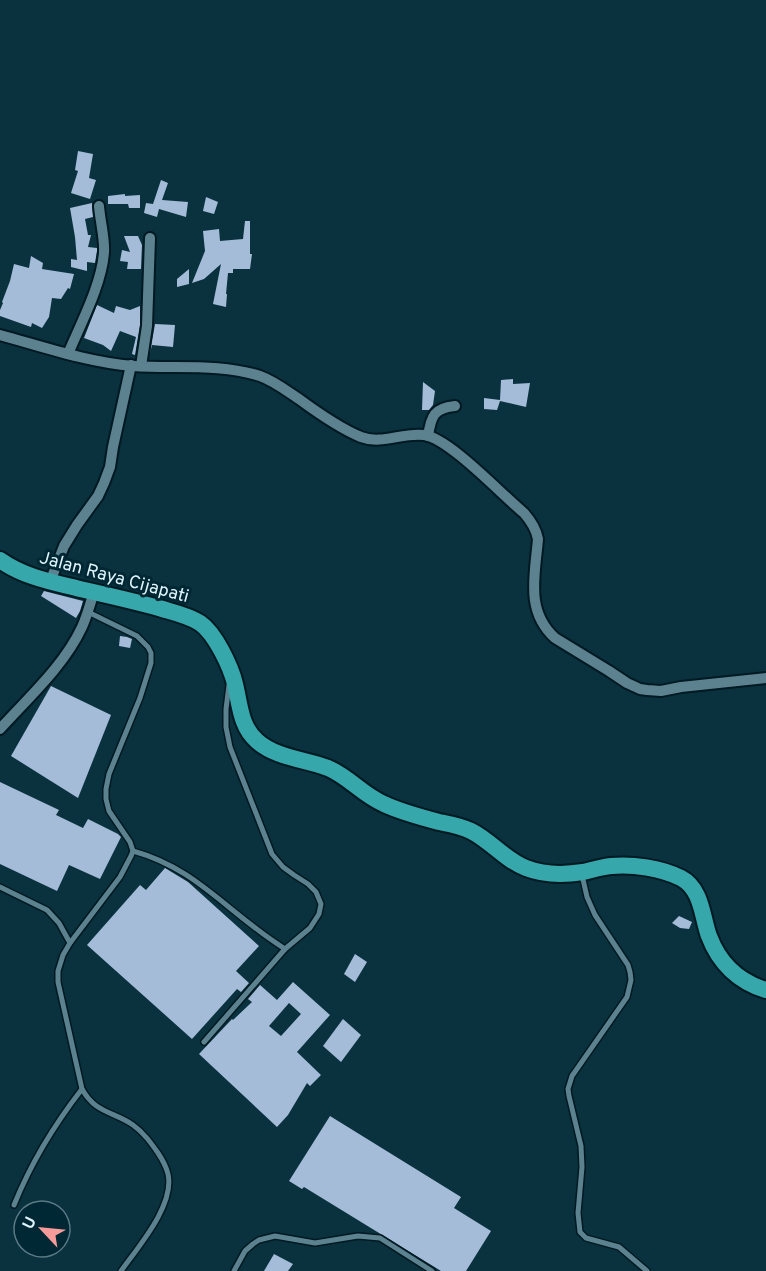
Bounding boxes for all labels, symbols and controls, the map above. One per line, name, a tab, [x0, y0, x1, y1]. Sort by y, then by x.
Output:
street label: Jalan Raya Cijapati	[37, 547, 191, 609]
north arrow	[12, 1199, 72, 1259]
text: U	[19, 1214, 42, 1233]

